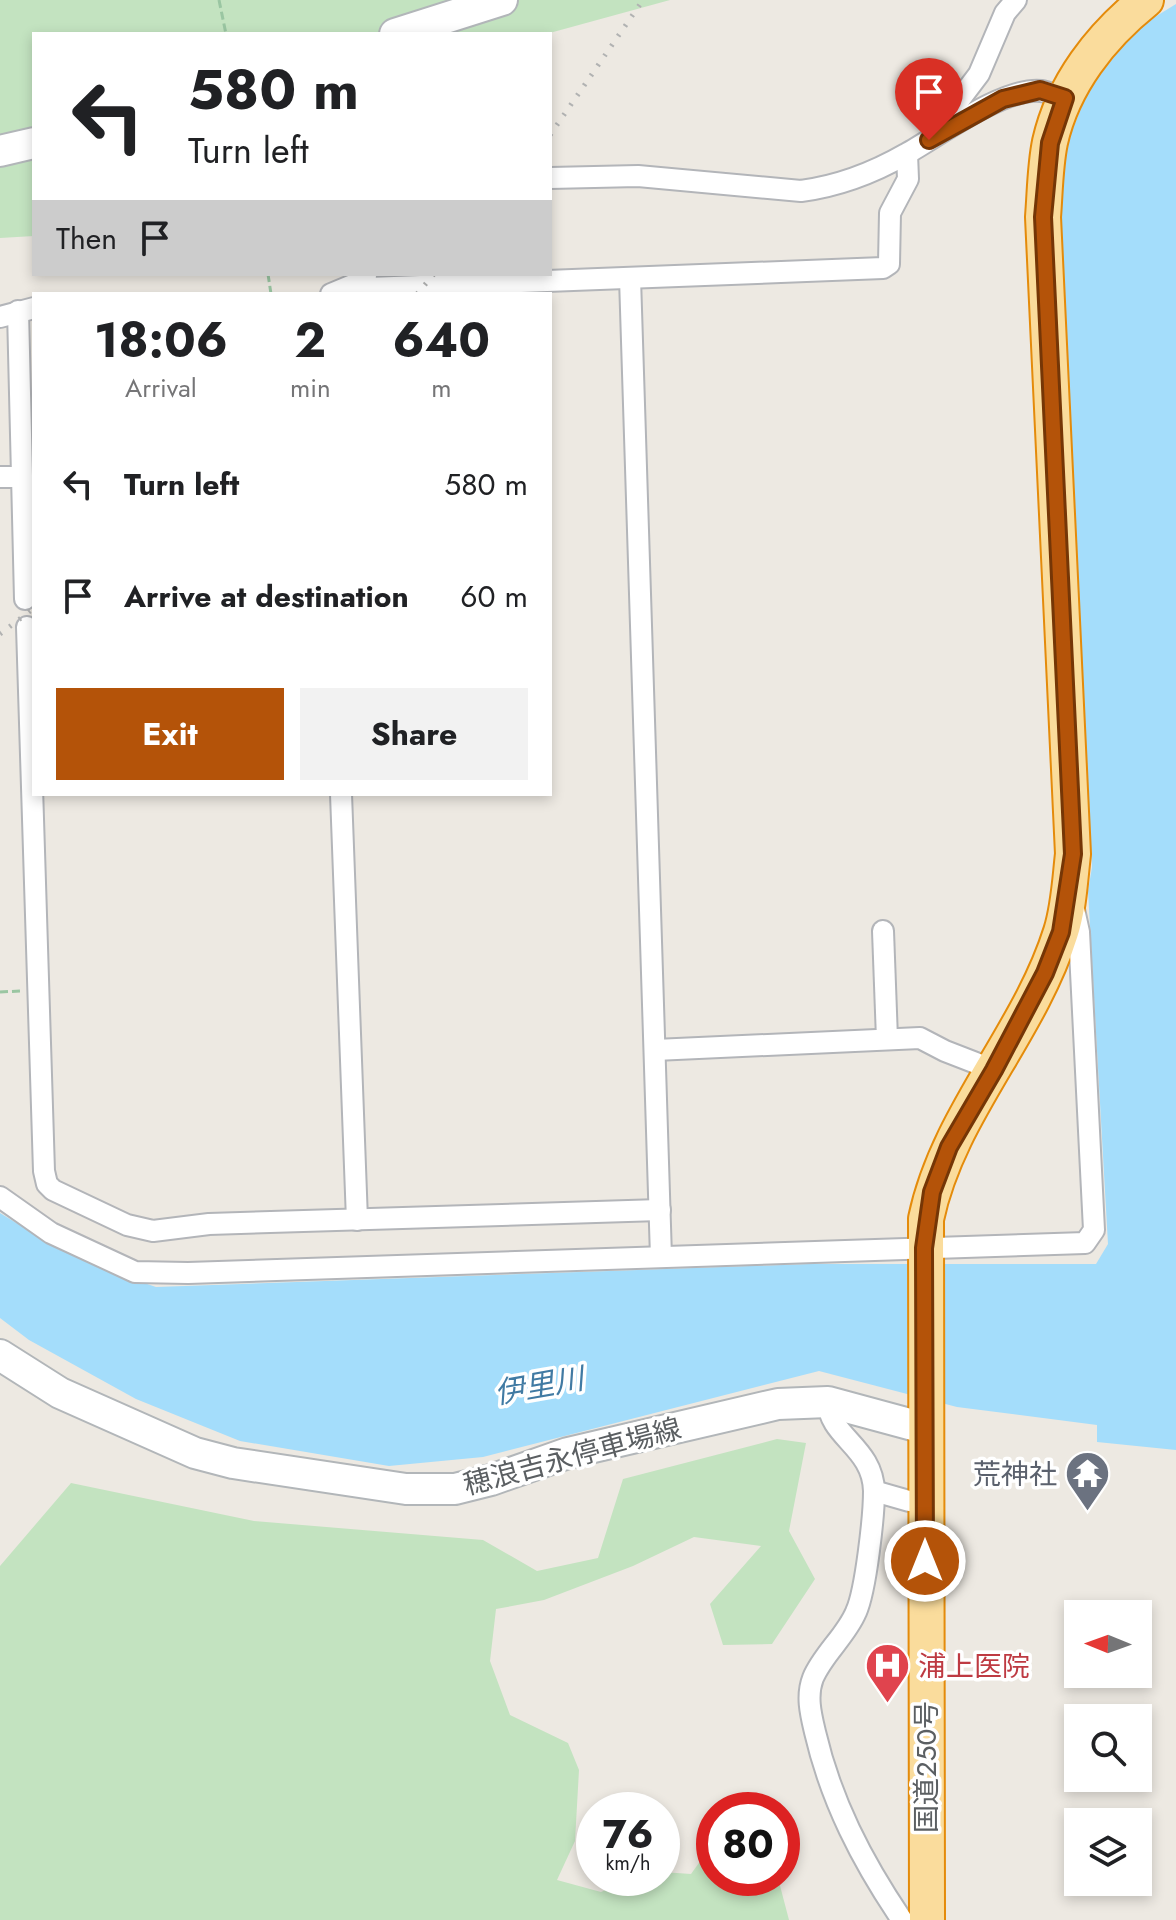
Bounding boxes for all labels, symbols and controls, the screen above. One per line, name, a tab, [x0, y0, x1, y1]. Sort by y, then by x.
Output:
text: 580 m	[188, 49, 359, 130]
pin	[895, 58, 963, 140]
icon: left	[56, 64, 160, 168]
icon: arrive	[907, 70, 951, 114]
text: Turn left	[188, 124, 309, 176]
icon: arrive	[133, 216, 177, 260]
text: Then	[56, 217, 117, 260]
text: 18:06	[94, 306, 228, 375]
text: 2	[294, 306, 326, 375]
text: 640	[393, 306, 490, 375]
text: Arrival	[125, 369, 197, 407]
text: min	[290, 369, 331, 407]
text: m	[431, 369, 451, 407]
icon: left	[56, 462, 100, 506]
text: Turn left	[124, 463, 239, 506]
text: 580 m	[444, 463, 528, 506]
icon: arrive	[56, 574, 100, 618]
text: Arrive at destination	[124, 575, 409, 618]
text: 60 m	[460, 575, 528, 618]
button: Exit	[56, 688, 284, 780]
button: Share	[300, 688, 528, 780]
water label: 伊里川	[491, 1356, 590, 1414]
street label: 穂浪吉永停車場線	[459, 1408, 686, 1505]
temple icon: 荒神社	[1064, 1450, 1112, 1513]
place label: 荒神社	[973, 1454, 1057, 1495]
position arrow	[883, 1519, 967, 1603]
north arrow	[1064, 1600, 1152, 1688]
map controls	[1064, 1600, 1152, 1896]
hospital icon: 浦上医院	[863, 1642, 911, 1705]
place label: 浦上医院	[918, 1646, 1030, 1687]
street label: 国道250号	[906, 1701, 947, 1833]
button: search	[1064, 1704, 1152, 1792]
speed limit sign: 80	[696, 1792, 800, 1896]
text: 76	[603, 1805, 653, 1863]
button: layers	[1064, 1808, 1152, 1896]
text: km/h	[605, 1849, 651, 1878]

